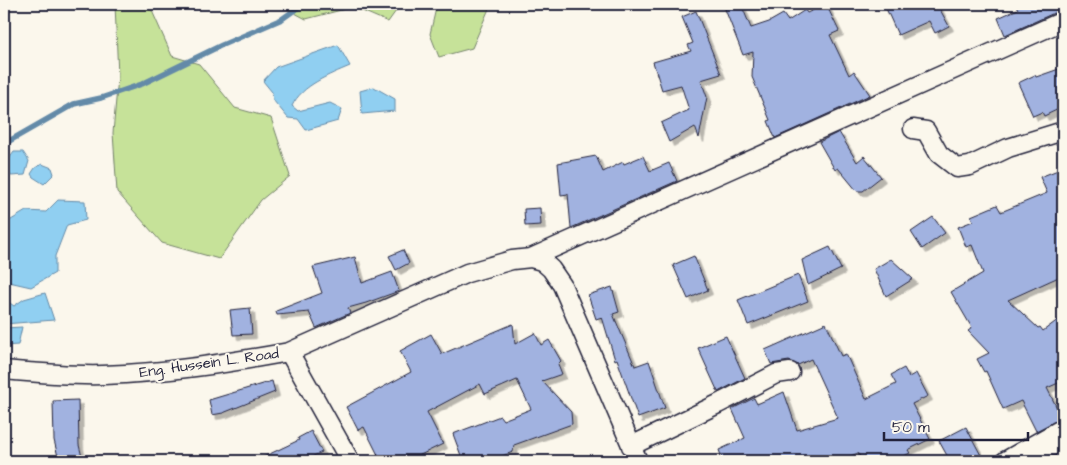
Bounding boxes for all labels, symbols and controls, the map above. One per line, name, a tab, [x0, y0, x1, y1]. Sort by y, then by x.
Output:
street label: Eng. Hussein L. Road	[138, 343, 281, 384]
scale bar	[884, 410, 1028, 442]
text: 50 m	[892, 417, 930, 438]

